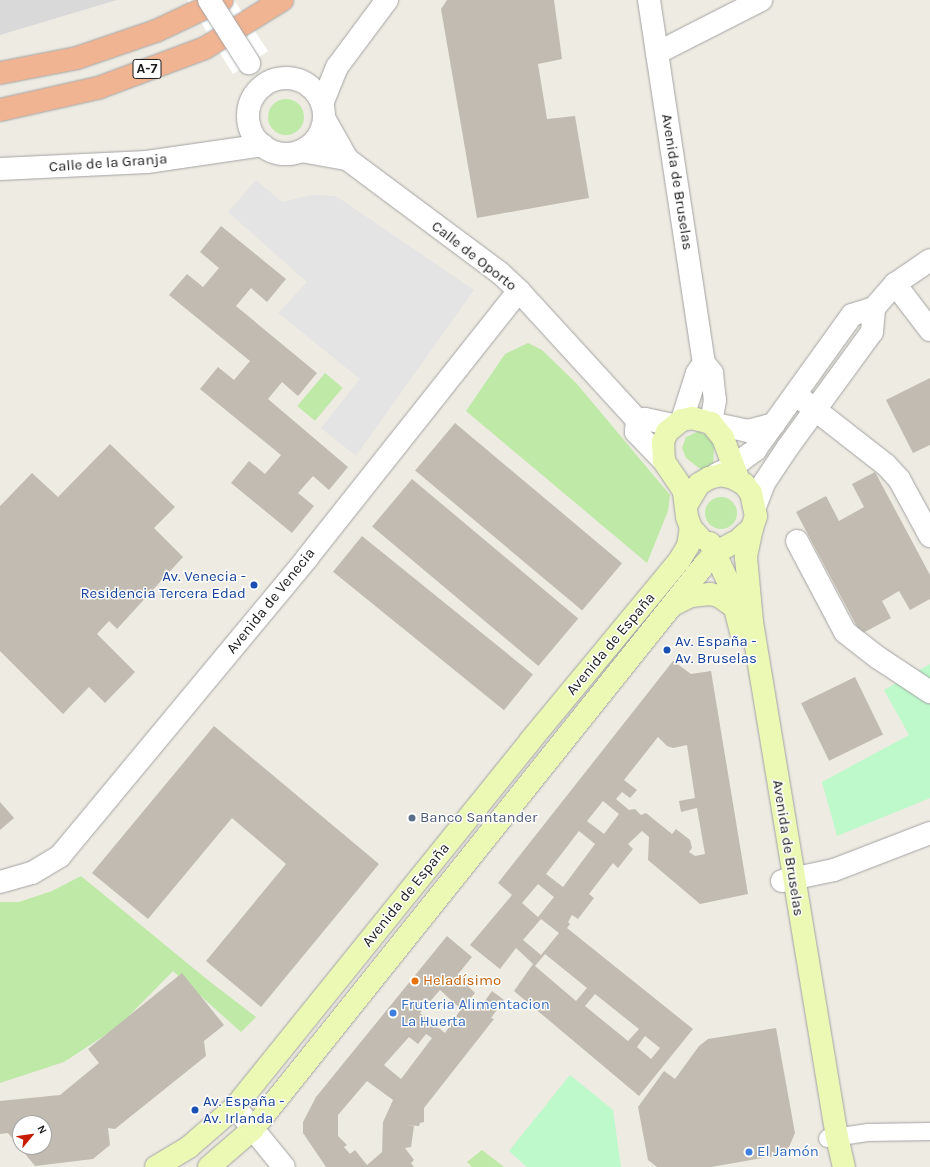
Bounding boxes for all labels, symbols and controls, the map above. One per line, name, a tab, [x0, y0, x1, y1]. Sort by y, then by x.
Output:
road number: A-7	[132, 57, 162, 81]
street label: Avenida de Bruselas	[657, 113, 697, 251]
street label: Calle de la Granja	[48, 150, 168, 176]
street label: Calle de Oporto	[428, 217, 520, 295]
street label: Avenida de Venecia	[223, 545, 319, 657]
place label: Av. Venecia - Residencia Tercera Edad	[80, 567, 246, 602]
marker: Av. Venecia - Residencia Tercera Edad	[249, 580, 259, 590]
street label: Avenida de España	[563, 589, 659, 699]
place label: Av. España - Av. Bruselas	[675, 632, 757, 667]
marker: Av. España - Av. Bruselas	[662, 645, 672, 655]
street label: Avenida de Bruselas	[768, 779, 808, 917]
place label: Banco Santander	[420, 809, 537, 827]
marker: Banco Santander	[407, 813, 417, 823]
street label: Avenida de España	[359, 839, 453, 951]
place label: Heladísimo	[423, 972, 501, 990]
marker: Heladísimo	[410, 976, 420, 986]
place label: Fruteria Alimentacion La Huerta	[401, 995, 550, 1030]
marker: Fruteria Alimentacion La Huerta	[388, 1008, 398, 1018]
place label: Av. España - Av. Irlanda	[203, 1092, 284, 1127]
marker: Av. España - Av. Irlanda	[190, 1105, 200, 1115]
north arrow	[12, 1115, 52, 1155]
text: N	[34, 1123, 50, 1136]
place label: El Jamón	[757, 1143, 819, 1161]
marker: El Jamón	[744, 1147, 754, 1157]

